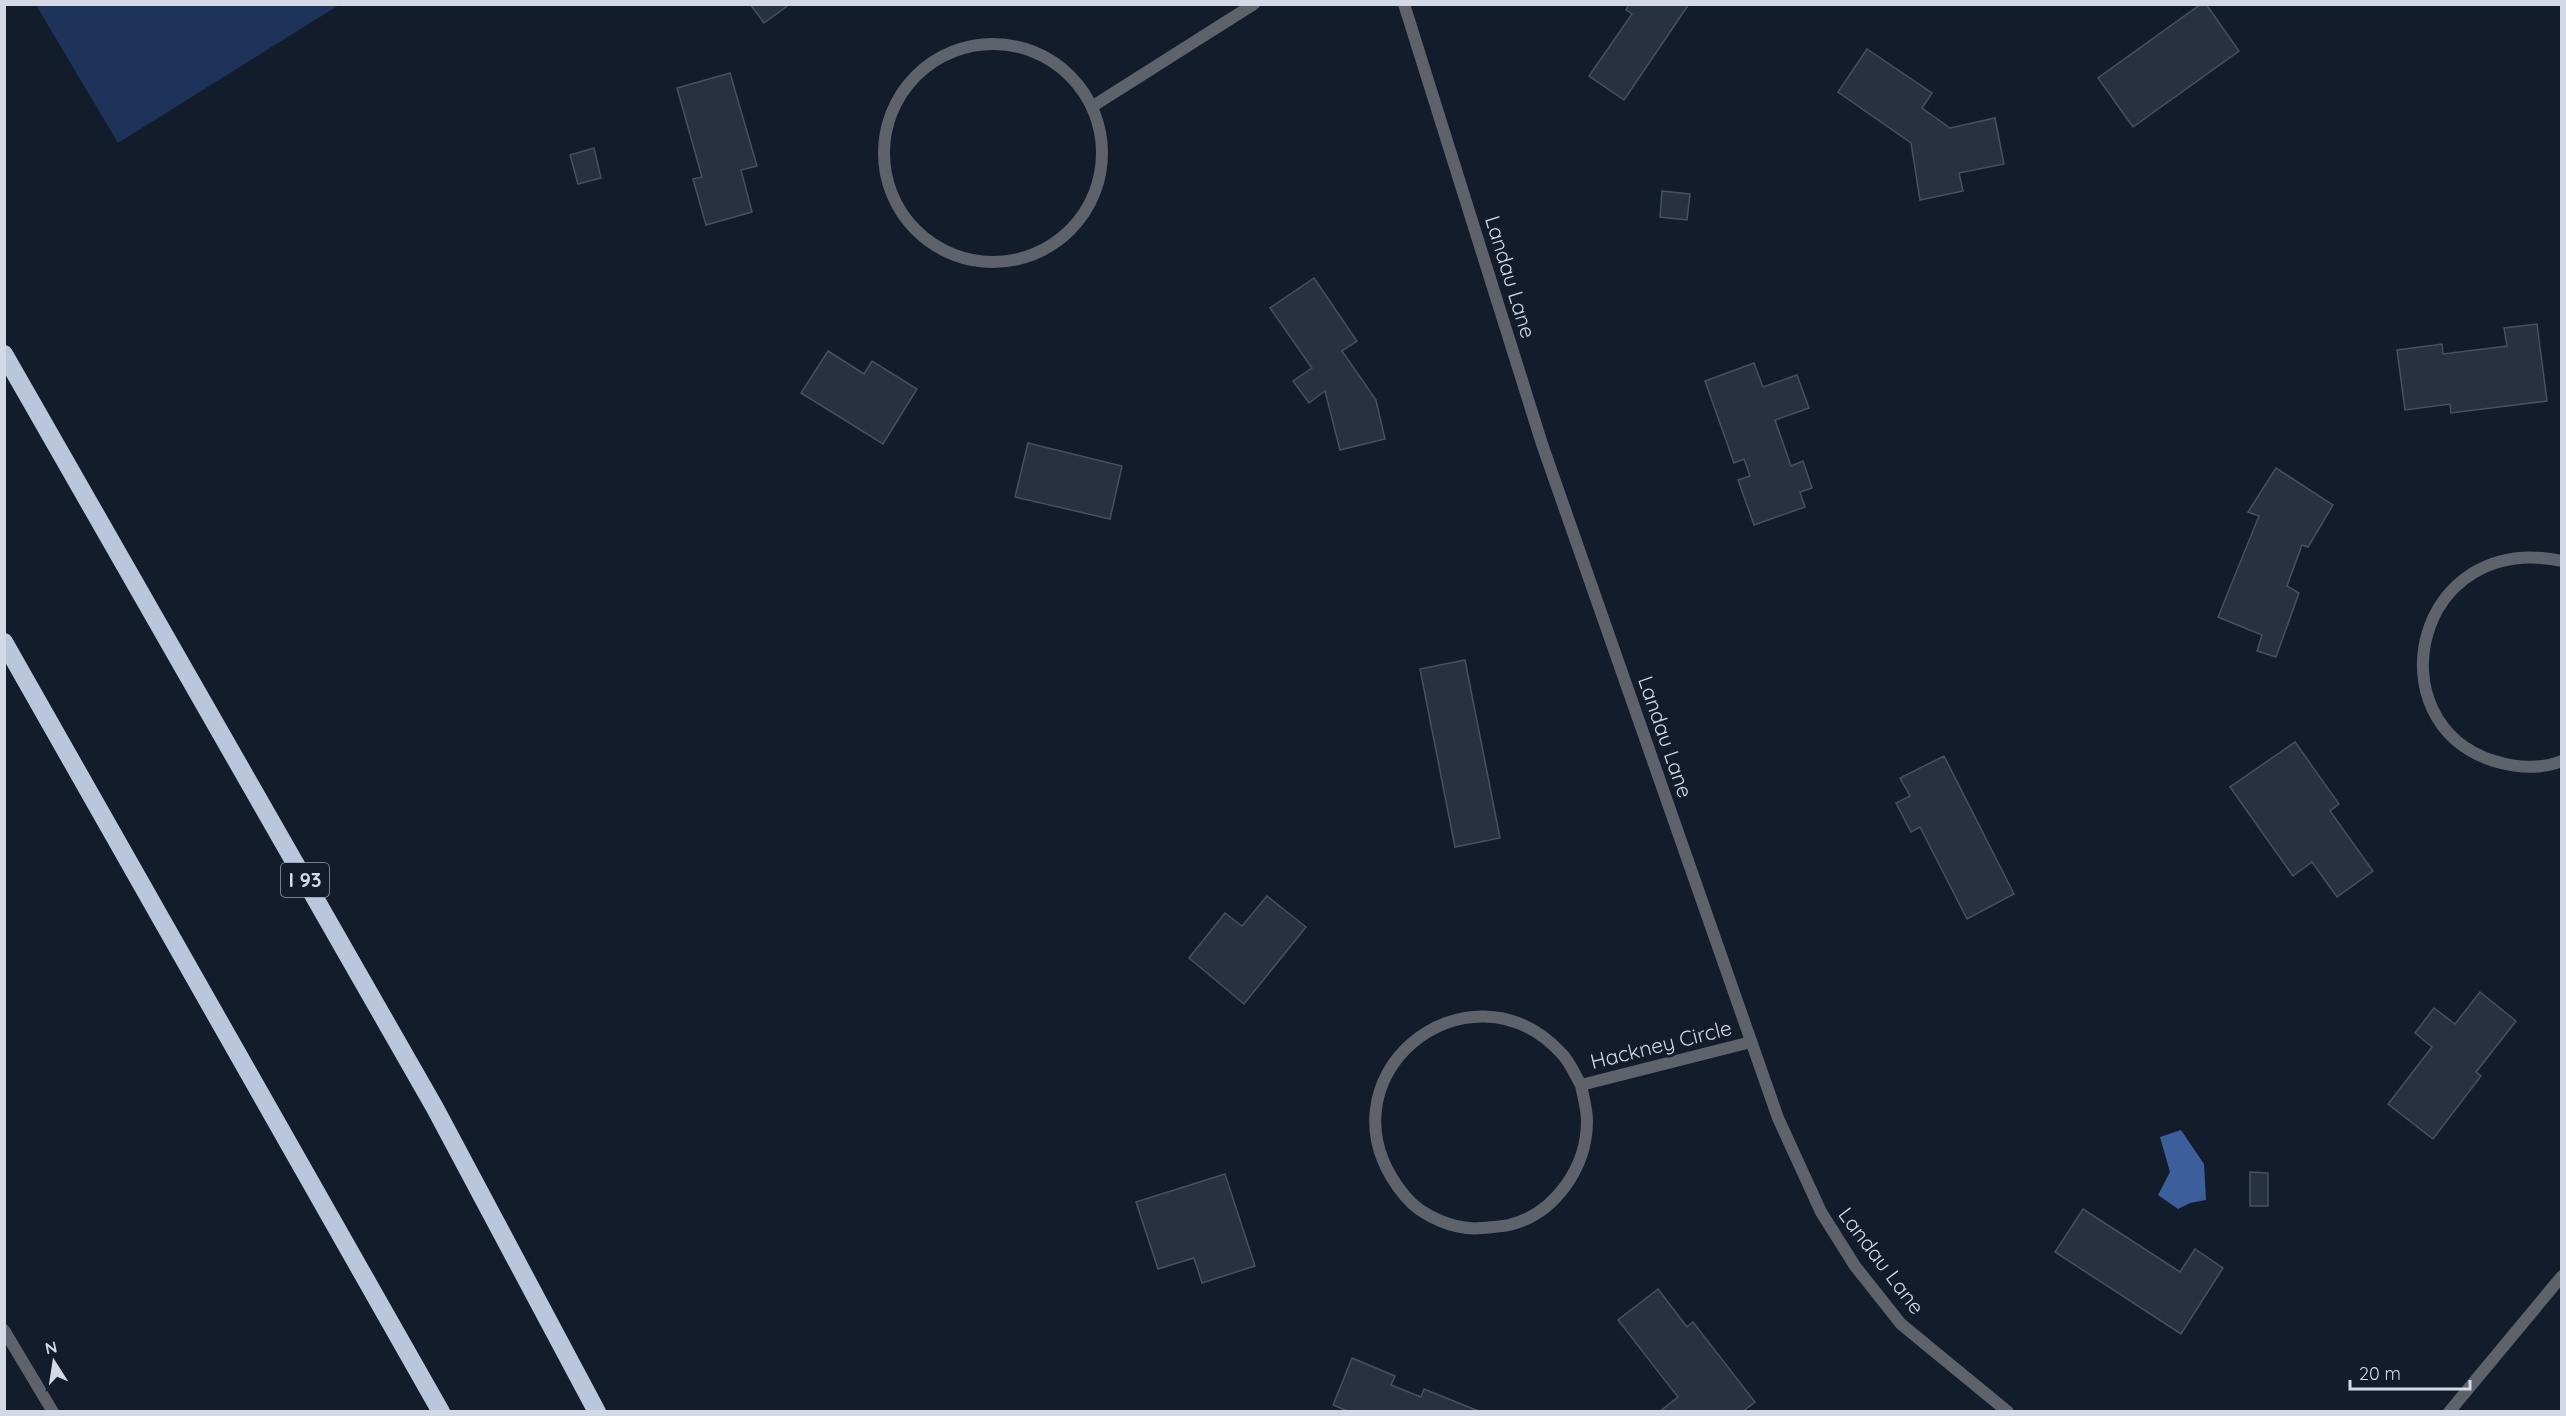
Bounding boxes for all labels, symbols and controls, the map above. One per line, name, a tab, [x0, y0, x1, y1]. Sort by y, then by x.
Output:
street label: Landau Lane	[1480, 212, 1542, 341]
street label: Landau Lane	[1633, 672, 1699, 801]
road number: I 93	[281, 863, 329, 897]
street label: Hackney Circle	[1587, 1014, 1734, 1074]
street label: Landau Lane	[1833, 1202, 1930, 1319]
north arrow	[24, 1332, 84, 1392]
text: N	[43, 1336, 59, 1358]
scale bar	[2350, 1353, 2470, 1391]
text: 20 m	[2359, 1362, 2401, 1385]

